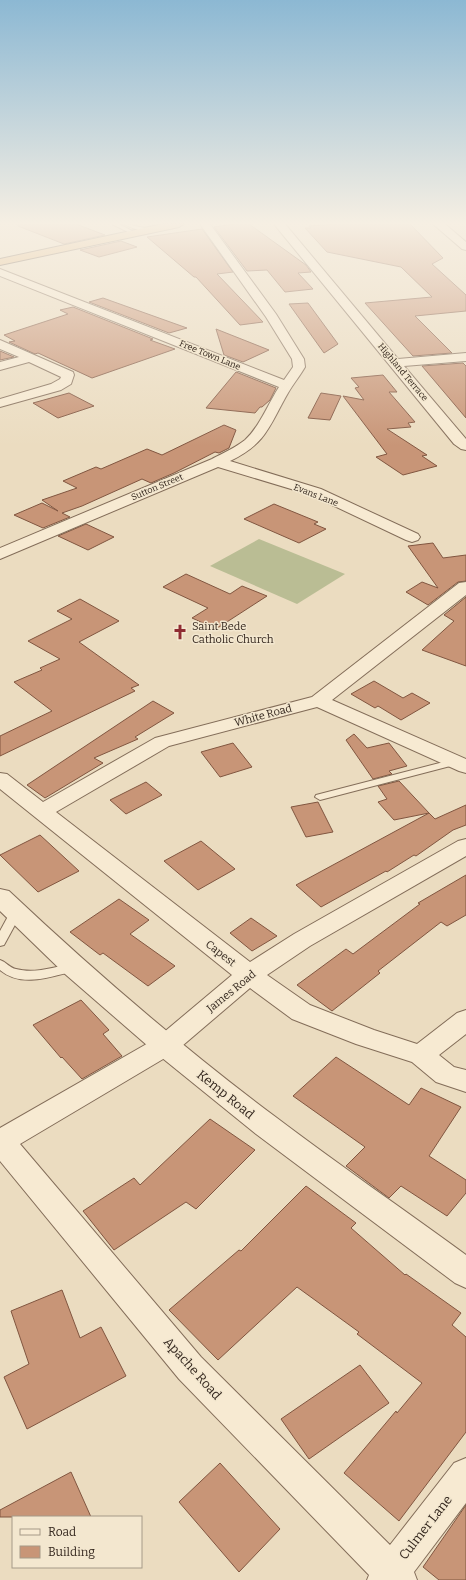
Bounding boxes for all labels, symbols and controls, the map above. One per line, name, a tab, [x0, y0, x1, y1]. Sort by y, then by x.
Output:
street label: Free Town Lane	[178, 338, 242, 372]
street label: Highland Terrace	[376, 341, 430, 403]
street label: Sutton Street	[130, 471, 185, 502]
street label: Evans Lane	[292, 482, 340, 508]
place label: Saint Bede Catholic Church	[192, 620, 274, 646]
church icon: Saint Bede Catholic Church	[171, 623, 189, 641]
street label: White Road	[233, 701, 294, 729]
street label: Capest	[203, 938, 238, 969]
street label: James Road	[203, 967, 259, 1016]
street label: Kemp Road	[194, 1067, 257, 1122]
street label: Apache Road	[161, 1334, 225, 1403]
street label: Culmer Lane	[396, 1492, 455, 1562]
legend	[12, 1516, 142, 1568]
text: Road	[48, 1525, 76, 1539]
text: Building	[48, 1545, 95, 1559]

